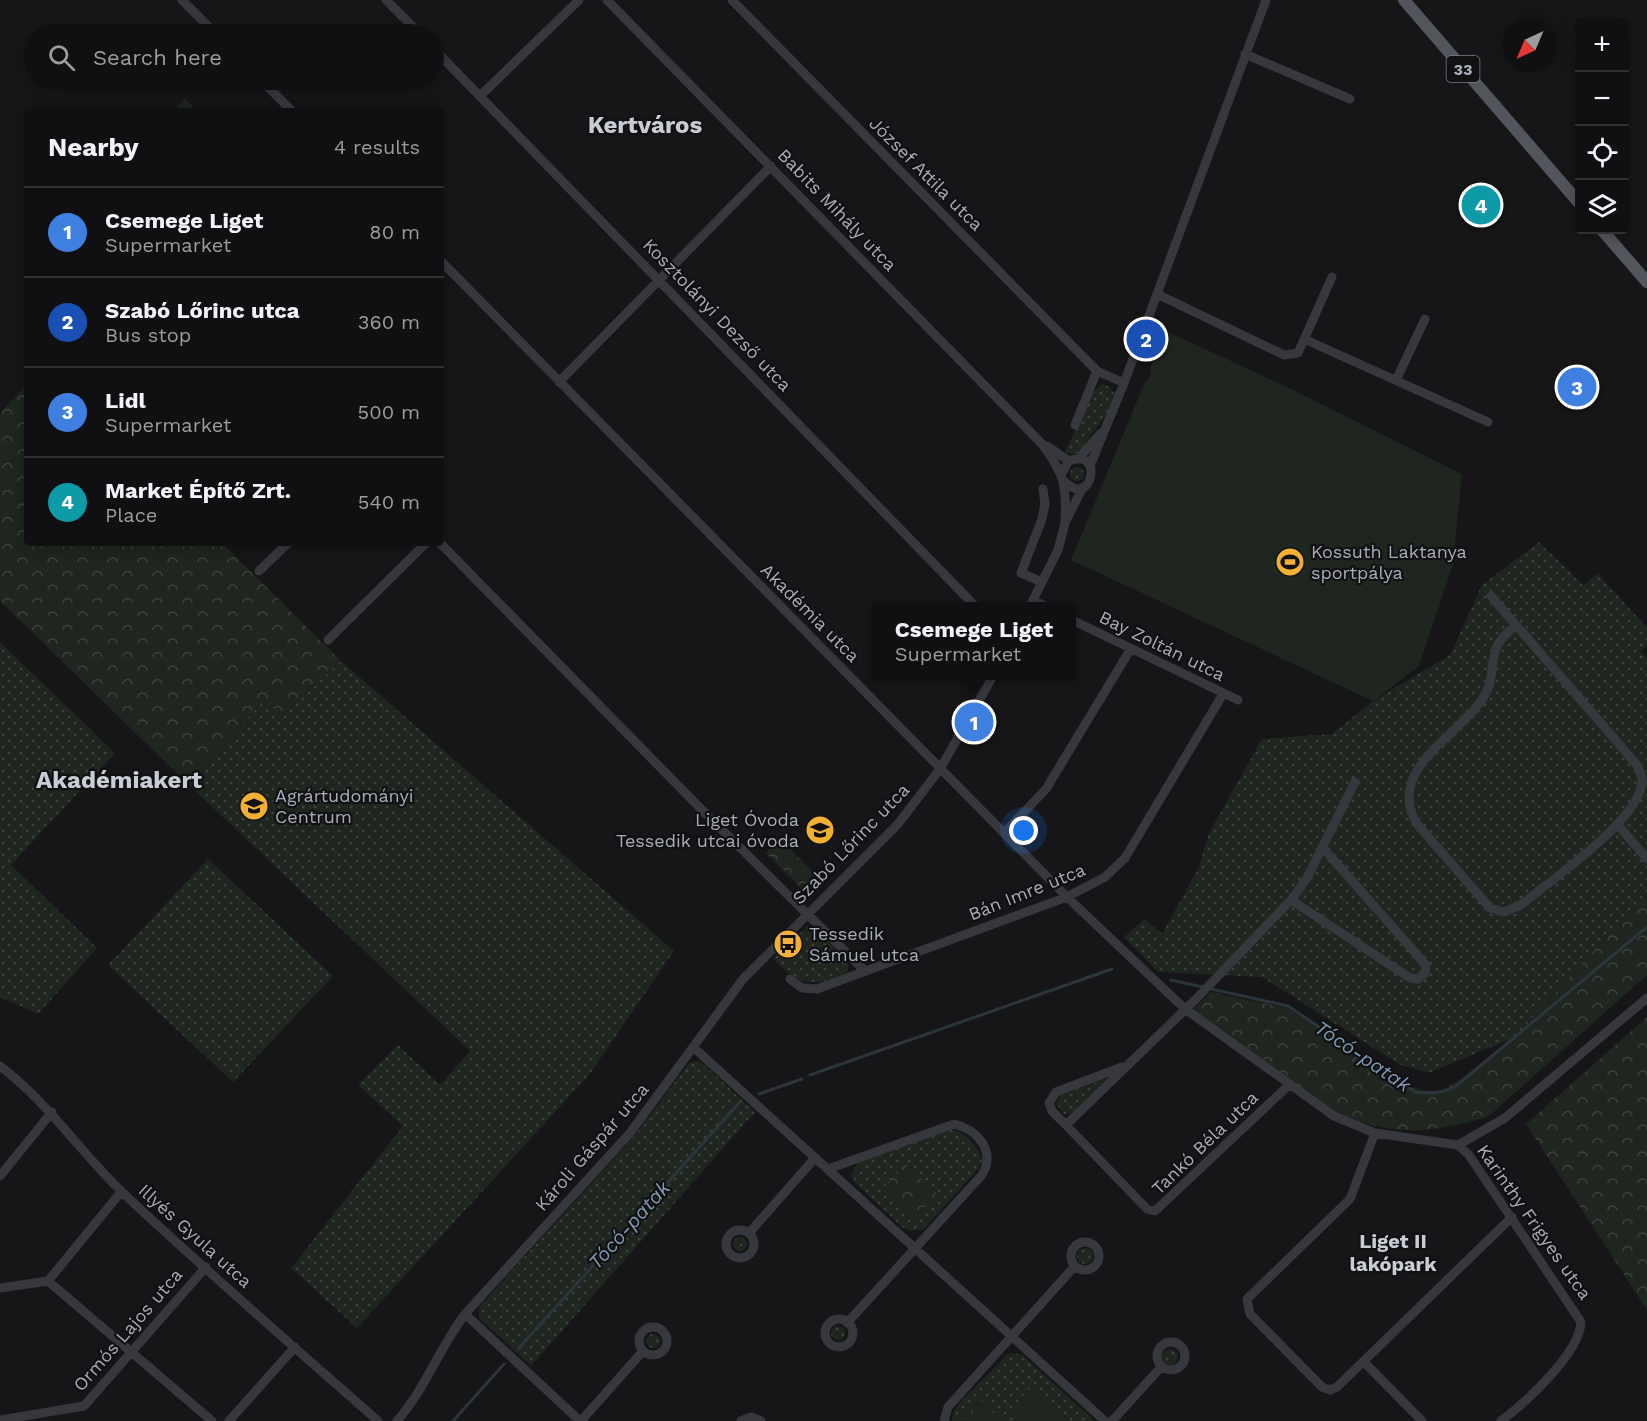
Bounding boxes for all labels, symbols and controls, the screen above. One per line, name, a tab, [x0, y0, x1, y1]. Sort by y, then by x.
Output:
north arrow	[1503, 18, 1557, 72]
map controls	[1575, 18, 1629, 234]
button: +	[1575, 18, 1629, 72]
search box	[24, 24, 444, 90]
icon: search	[45, 41, 78, 74]
text: Search here	[93, 45, 222, 70]
road number: 33	[1446, 56, 1480, 82]
button: −	[1575, 72, 1629, 126]
district label: Kertváros	[588, 111, 702, 139]
street label: József Attila utca	[865, 112, 988, 235]
button: locate	[1575, 126, 1629, 180]
text: Nearby	[48, 132, 139, 162]
text: 4 results	[334, 135, 420, 159]
street label: Babits Mihály utca	[774, 144, 901, 275]
button: layers	[1575, 180, 1629, 234]
pin: 4	[1462, 182, 1500, 228]
text: Csemege Liget	[105, 208, 263, 233]
text: 1	[63, 220, 72, 244]
text: 80 m	[369, 220, 420, 244]
text: Supermarket	[105, 233, 231, 257]
street label: Kosztolányi Dezső utca	[639, 234, 796, 395]
text: Szabó Lőrinc utca	[105, 298, 300, 323]
text: 2	[62, 310, 73, 334]
text: 360 m	[358, 310, 420, 334]
pin: 2	[1126, 316, 1166, 362]
text: Bus stop	[105, 323, 191, 347]
pin: 3	[1558, 364, 1596, 410]
text: Lidl	[105, 388, 146, 413]
text: 3	[62, 400, 73, 424]
text: 500 m	[358, 400, 420, 424]
text: Supermarket	[105, 413, 231, 437]
text: Market Építő Zrt.	[105, 478, 291, 503]
text: 4	[61, 490, 74, 514]
text: 540 m	[358, 490, 420, 514]
text: Place	[105, 503, 157, 527]
place label: Kossuth Laktanya sportpálya	[1311, 541, 1467, 583]
sports icon: Kossuth Laktanya sportpálya	[1274, 546, 1306, 578]
street label: Akadémia utca	[757, 559, 864, 666]
popup	[872, 602, 1076, 680]
street label: Bay Zoltán utca	[1096, 606, 1228, 685]
text: Csemege Liget	[895, 617, 1053, 642]
text: Supermarket	[895, 642, 1021, 666]
pin: 1	[954, 700, 994, 744]
district label: Akadémiakert	[36, 766, 203, 794]
street label: Szabó Lőrinc utca	[788, 779, 913, 908]
place label: Agrártudományi Centrum	[275, 785, 414, 827]
school or university icon: Agrártudományi Centrum	[238, 790, 270, 822]
place label: Liget Óvoda Tessedik utcai óvoda	[616, 809, 799, 851]
school or university icon: Liget Óvoda Tessedik utcai óvoda	[804, 814, 836, 846]
your location	[1009, 816, 1038, 845]
street label: Bán Imre utca	[965, 859, 1088, 925]
place label: Tessedik Sámuel utca	[809, 923, 919, 965]
bus stop icon: Tessedik Sámuel utca	[772, 928, 804, 960]
water label: Tócó-patak	[1310, 1015, 1416, 1097]
street label: Károli Gáspár utca	[530, 1079, 653, 1215]
street label: Tankó Béla utca	[1147, 1087, 1262, 1199]
street label: Karinthy Frigyes utca	[1473, 1140, 1596, 1303]
water label: Tócó-patak	[583, 1175, 676, 1274]
street label: Illyés Gyula utca	[135, 1179, 256, 1292]
district label: Liget II lakópark	[1349, 1229, 1437, 1276]
street label: Ormós Lajos utca	[69, 1264, 187, 1395]

